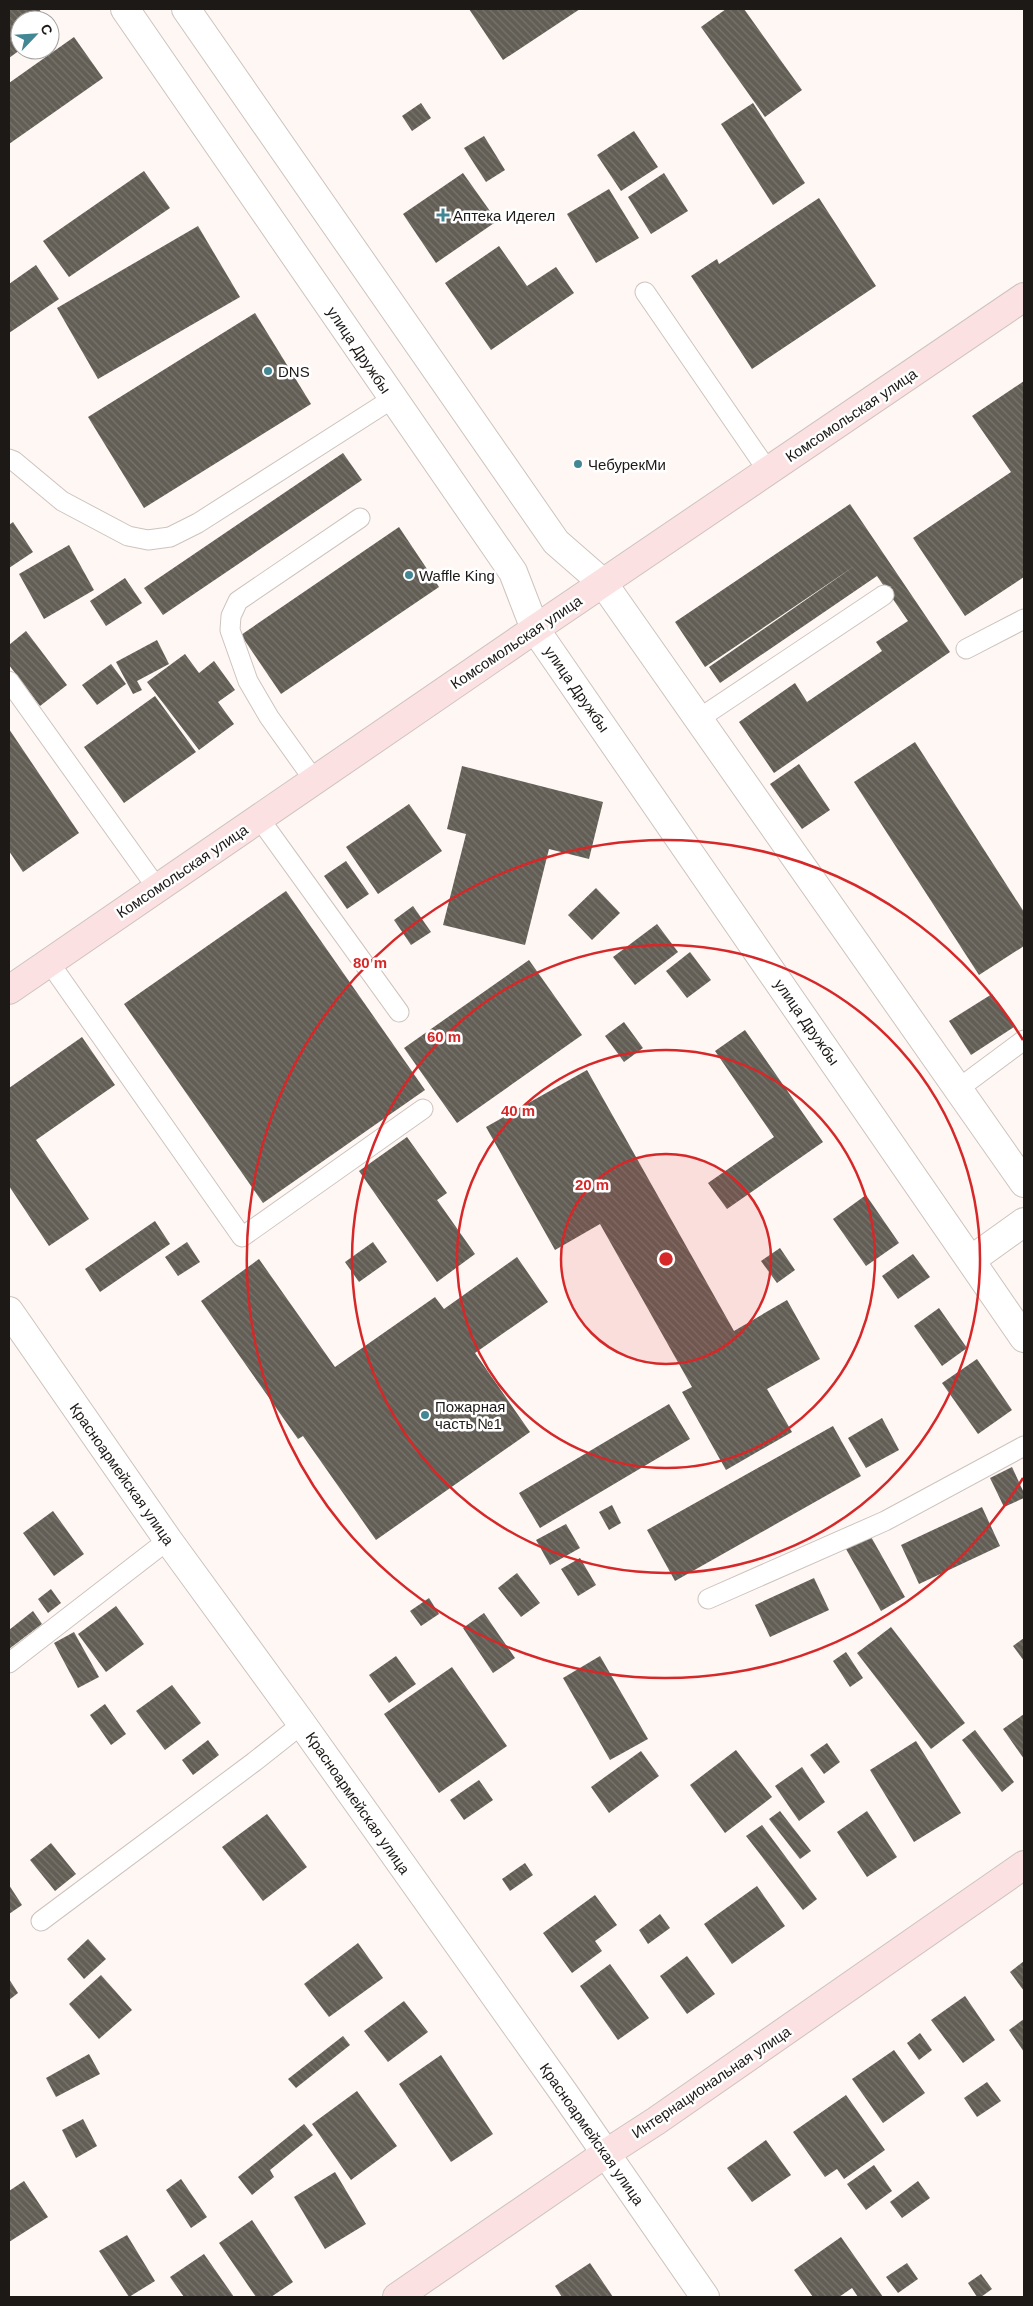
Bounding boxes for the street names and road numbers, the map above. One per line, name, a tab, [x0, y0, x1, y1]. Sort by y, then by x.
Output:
street label: улица Дружбы	[324, 303, 394, 397]
street label: Комсомольская улица	[782, 364, 920, 465]
street label: Комсомольская улица	[447, 591, 585, 692]
street label: улица Дружбы	[541, 643, 613, 735]
street label: Комсомольская улица	[113, 820, 251, 921]
street label: улица Дружбы	[771, 976, 843, 1068]
street label: Красноармейская улица	[66, 1400, 178, 1549]
street label: Красноармейская улица	[302, 1729, 414, 1878]
street label: Интернациональная улица	[628, 2022, 794, 2142]
street label: Красноармейская улица	[536, 2060, 648, 2209]

